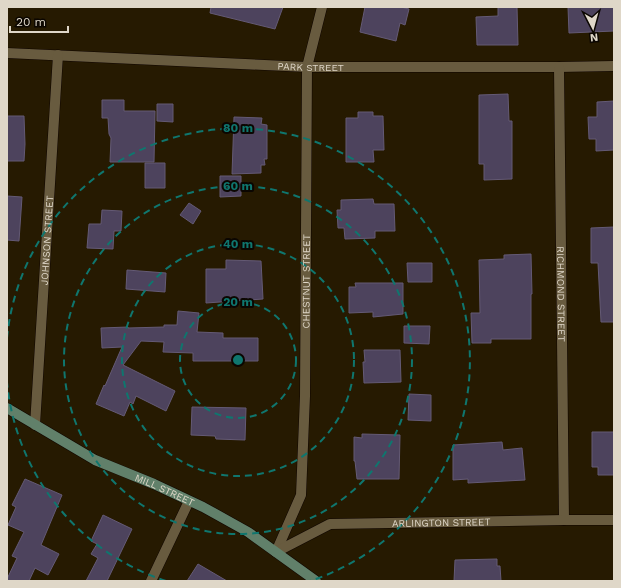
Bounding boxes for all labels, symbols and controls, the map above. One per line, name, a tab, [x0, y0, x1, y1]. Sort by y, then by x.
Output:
scale bar	[10, 8, 68, 34]
north arrow	[573, 8, 613, 48]
text: 20 m	[16, 15, 46, 29]
text: N	[589, 31, 599, 44]
street label: PARK STREET	[277, 61, 344, 73]
text: 80 m	[223, 121, 253, 135]
text: 60 m	[223, 179, 253, 193]
street label: JOHNSON STREET	[39, 195, 55, 286]
street label: CHESTNUT STREET	[300, 234, 312, 328]
text: 40 m	[223, 237, 253, 251]
street label: RICHMOND STREET	[555, 246, 567, 342]
text: 20 m	[223, 295, 253, 309]
centre of rings	[231, 353, 245, 367]
street label: MILL STREET	[133, 472, 196, 508]
street label: ARLINGTON STREET	[392, 516, 490, 529]

